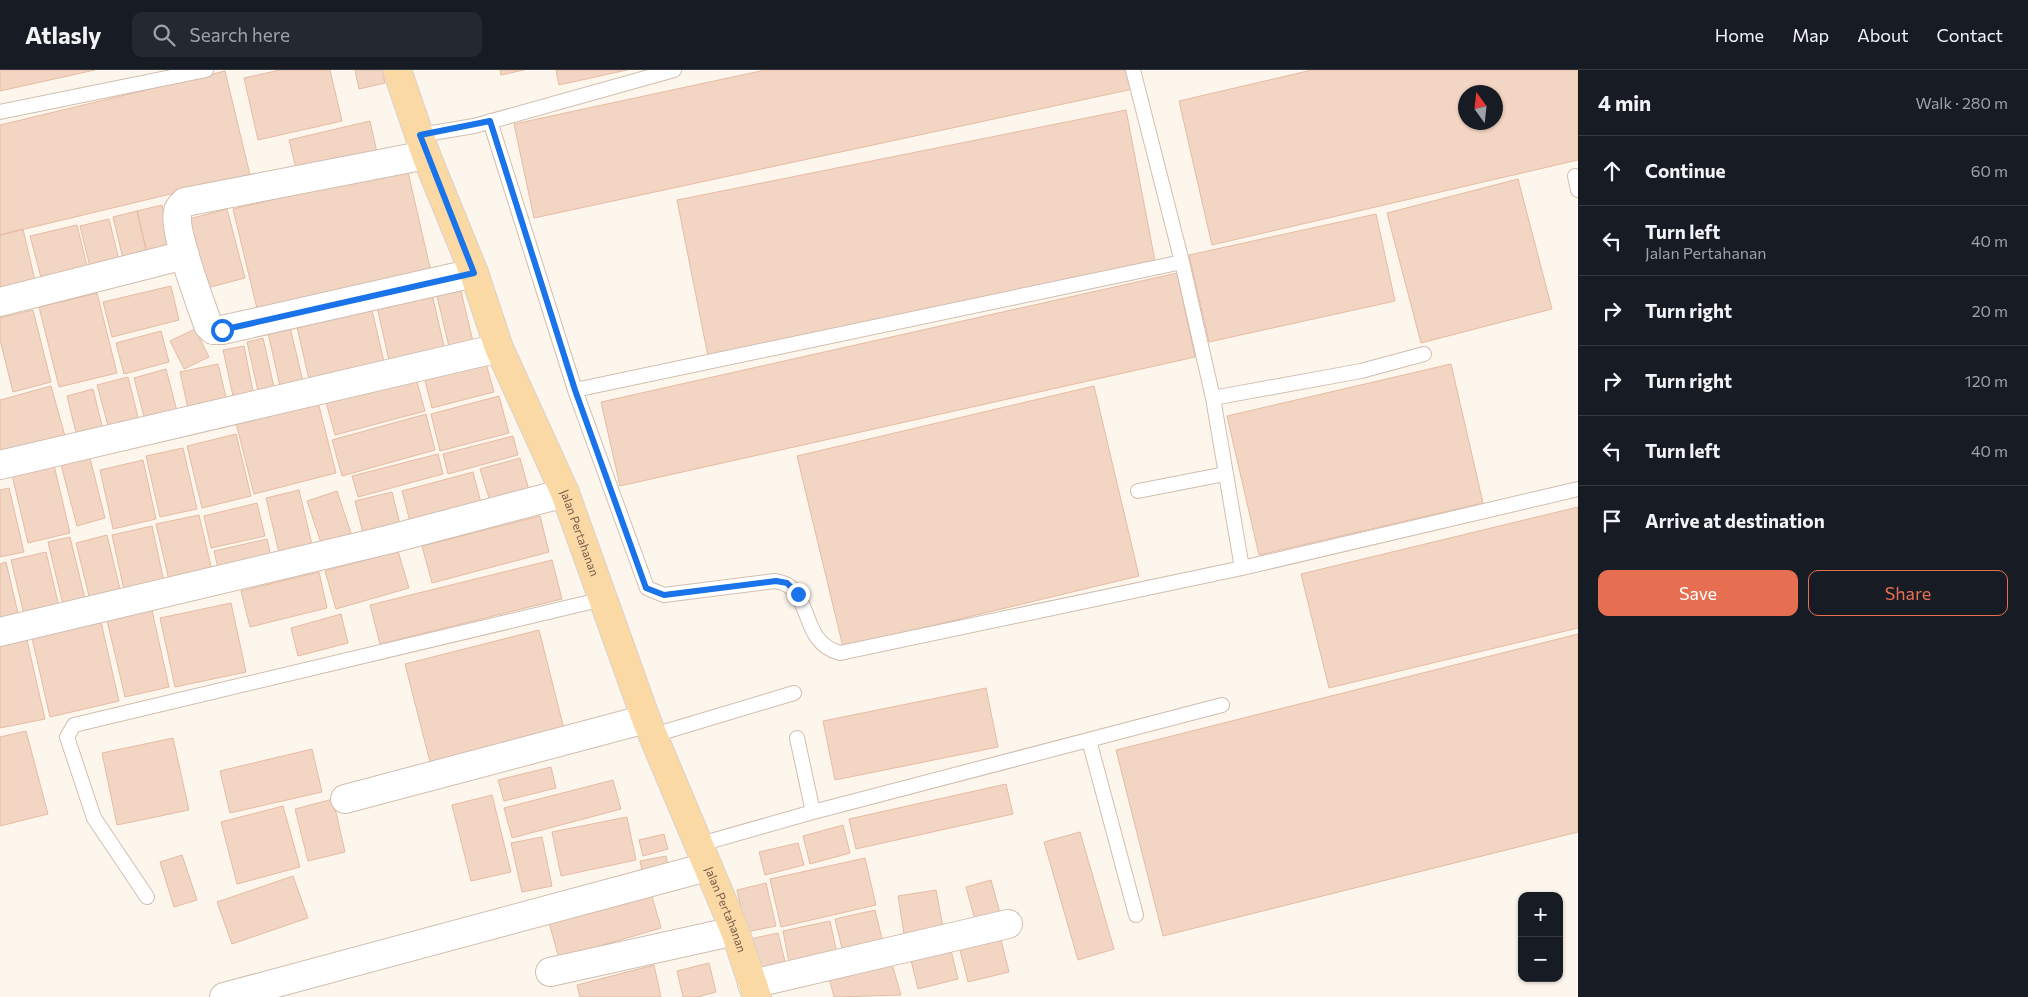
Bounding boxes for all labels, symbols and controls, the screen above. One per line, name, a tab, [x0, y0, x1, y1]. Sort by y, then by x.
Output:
search box	[132, 12, 482, 57]
text: Atlasly	[25, 20, 102, 49]
icon: search	[150, 21, 178, 49]
text: Search here	[190, 23, 290, 46]
text: Home	[1715, 24, 1764, 46]
text: Map	[1792, 24, 1829, 46]
text: About	[1857, 24, 1909, 46]
text: Contact	[1937, 24, 2003, 46]
north arrow	[1458, 85, 1503, 130]
text: 4 min	[1598, 90, 1651, 115]
text: Walk · 280 m	[1916, 93, 2008, 112]
icon: ahead	[1598, 157, 1626, 185]
text: Continue	[1645, 159, 1725, 182]
text: 60 m	[1971, 161, 2008, 180]
text: Turn left	[1645, 220, 1720, 243]
icon: left	[1598, 227, 1626, 255]
text: 40 m	[1971, 231, 2008, 250]
text: Jalan Pertahanan	[1645, 243, 1766, 262]
icon: right	[1598, 297, 1626, 325]
text: Turn right	[1645, 299, 1732, 322]
text: 20 m	[1972, 301, 2008, 320]
route start	[211, 319, 234, 342]
icon: right	[1598, 367, 1626, 395]
text: Turn right	[1645, 369, 1732, 392]
text: 120 m	[1965, 371, 2008, 390]
icon: left	[1598, 437, 1626, 465]
text: Turn left	[1645, 439, 1720, 462]
text: 40 m	[1971, 441, 2008, 460]
street label: Jalan Pertahanan	[557, 487, 602, 578]
icon: arrive	[1598, 507, 1626, 535]
text: Arrive at destination	[1645, 509, 1825, 532]
button: Save	[1598, 570, 1798, 616]
button: Share	[1808, 570, 2008, 616]
route end	[787, 583, 810, 606]
street label: Jalan Pertahanan	[702, 864, 750, 954]
map controls	[1518, 892, 1563, 982]
button: +	[1518, 892, 1563, 937]
button: −	[1518, 937, 1563, 982]

